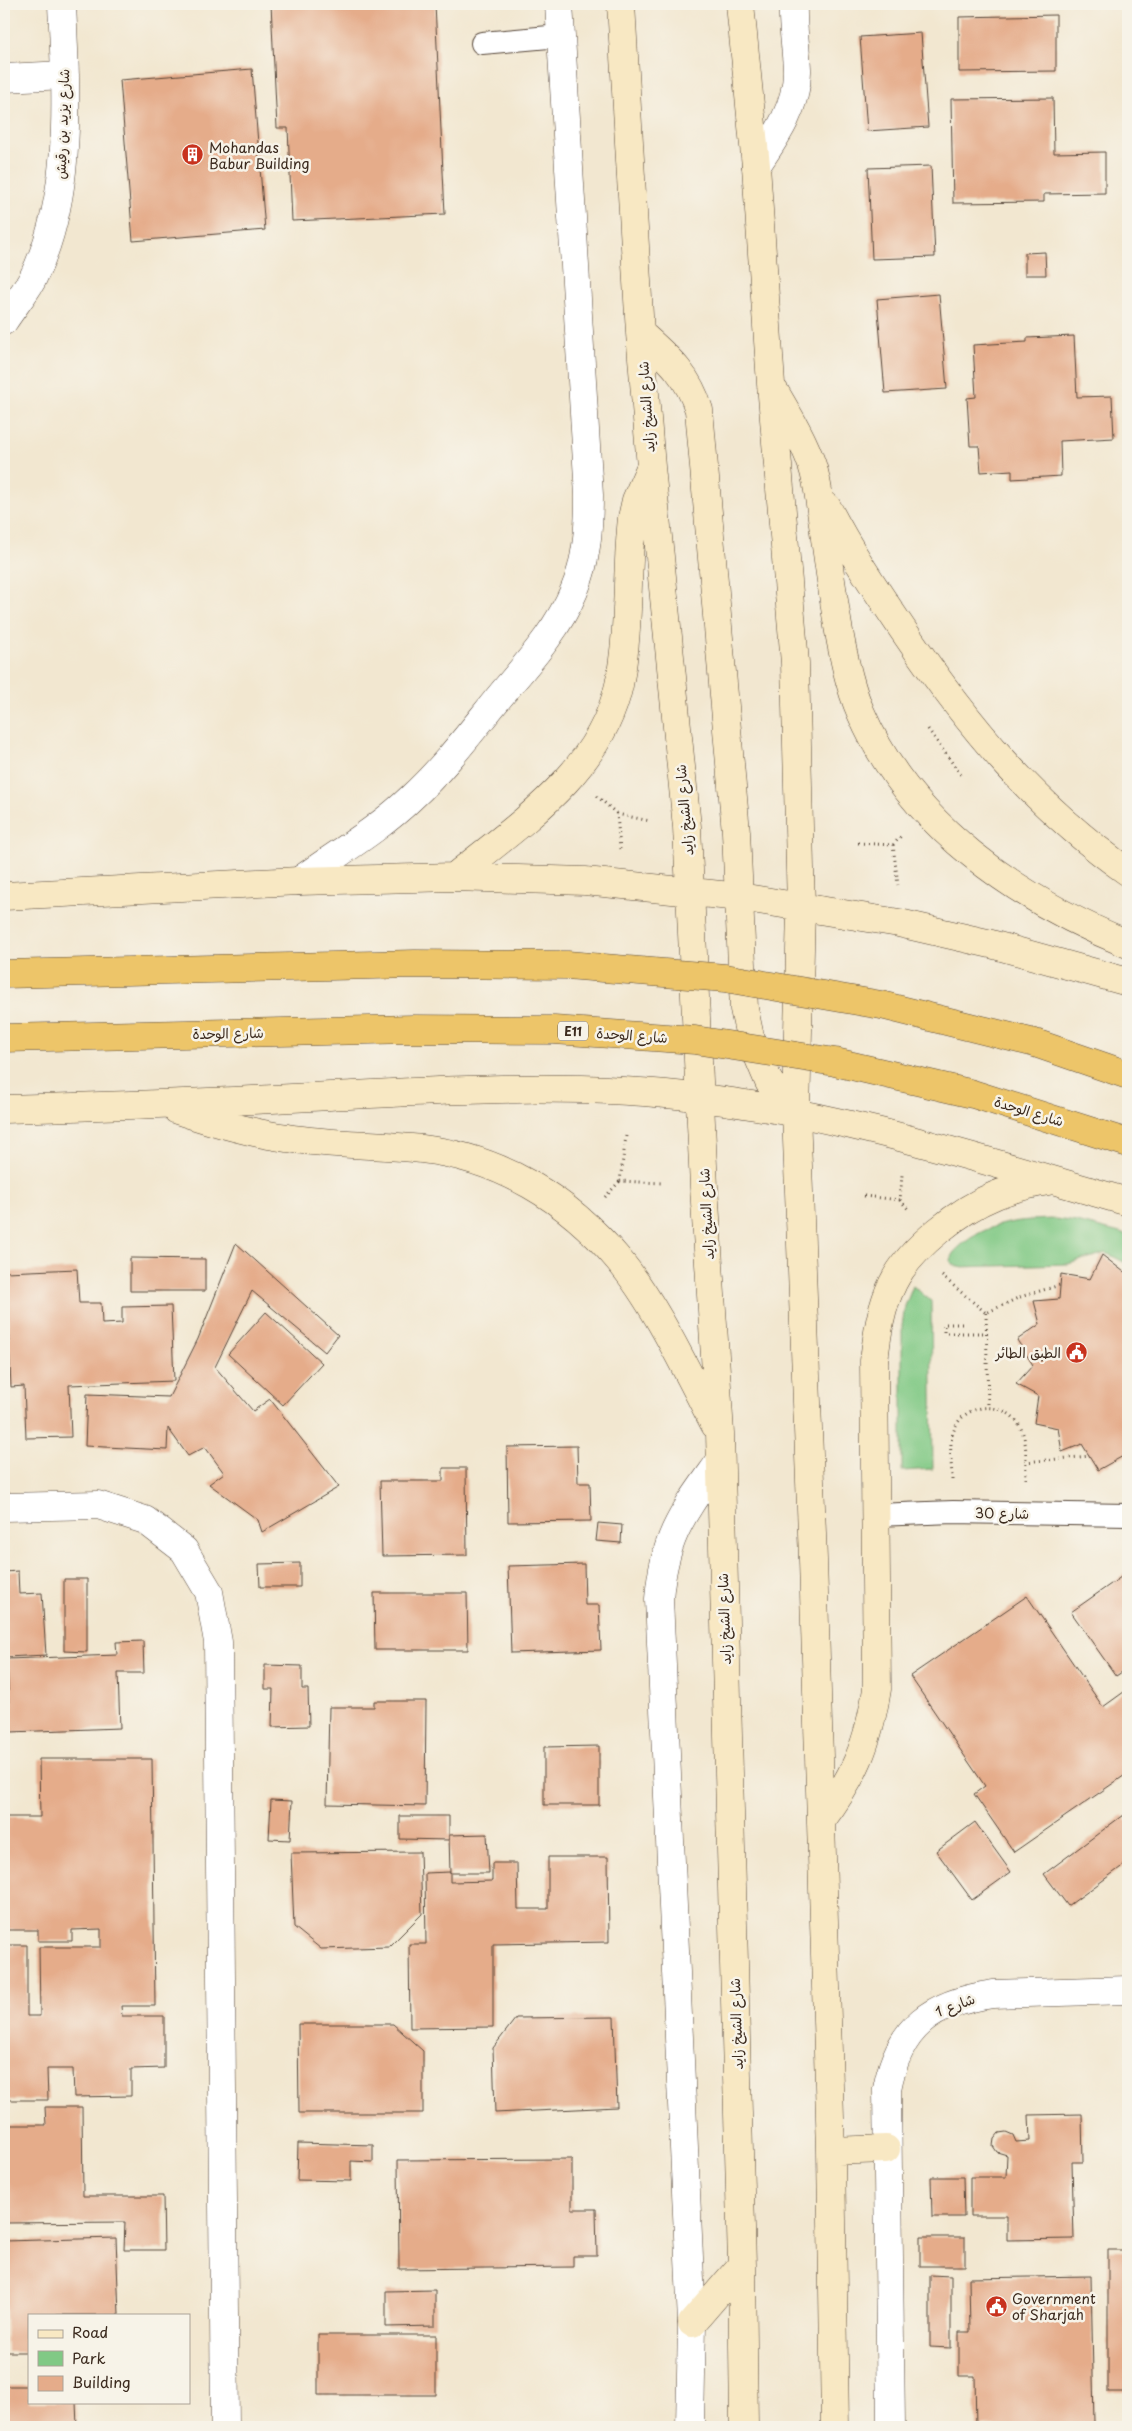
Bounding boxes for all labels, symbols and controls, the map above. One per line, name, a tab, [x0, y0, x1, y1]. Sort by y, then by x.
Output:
street label: شارع يزيد بن رقيش	[50, 68, 74, 180]
place label: Mohandas Babur Building	[209, 137, 310, 174]
building icon: Mohandas Babur Building	[181, 143, 205, 167]
street label: شارع الشيخ زايد	[632, 361, 660, 453]
street label: شارع الشيخ زايد	[670, 763, 698, 857]
road number: E11	[558, 1021, 588, 1040]
street label: شارع الوحدة	[192, 1022, 264, 1044]
street label: شارع الوحدة	[596, 1022, 668, 1048]
street label: شارع الوحدة	[992, 1091, 1066, 1131]
street label: شارع الشيخ زايد	[693, 1168, 719, 1260]
public building icon: الطبق الطائر	[1065, 1340, 1089, 1364]
place label: الطبق الطائر	[995, 1342, 1061, 1363]
street label: شارع 30	[975, 1502, 1029, 1524]
street label: شارع الشيخ زايد	[712, 1573, 736, 1665]
street label: شارع الشيخ زايد	[724, 1978, 748, 2070]
street label: شارع 1	[932, 1988, 978, 2022]
place label: Government of Sharjah	[1012, 2288, 1096, 2325]
public building icon: Government of Sharjah	[984, 2294, 1008, 2318]
legend	[28, 2314, 190, 2404]
text: Road	[72, 2320, 108, 2343]
text: Park	[72, 2346, 106, 2369]
text: Building	[72, 2370, 131, 2393]

